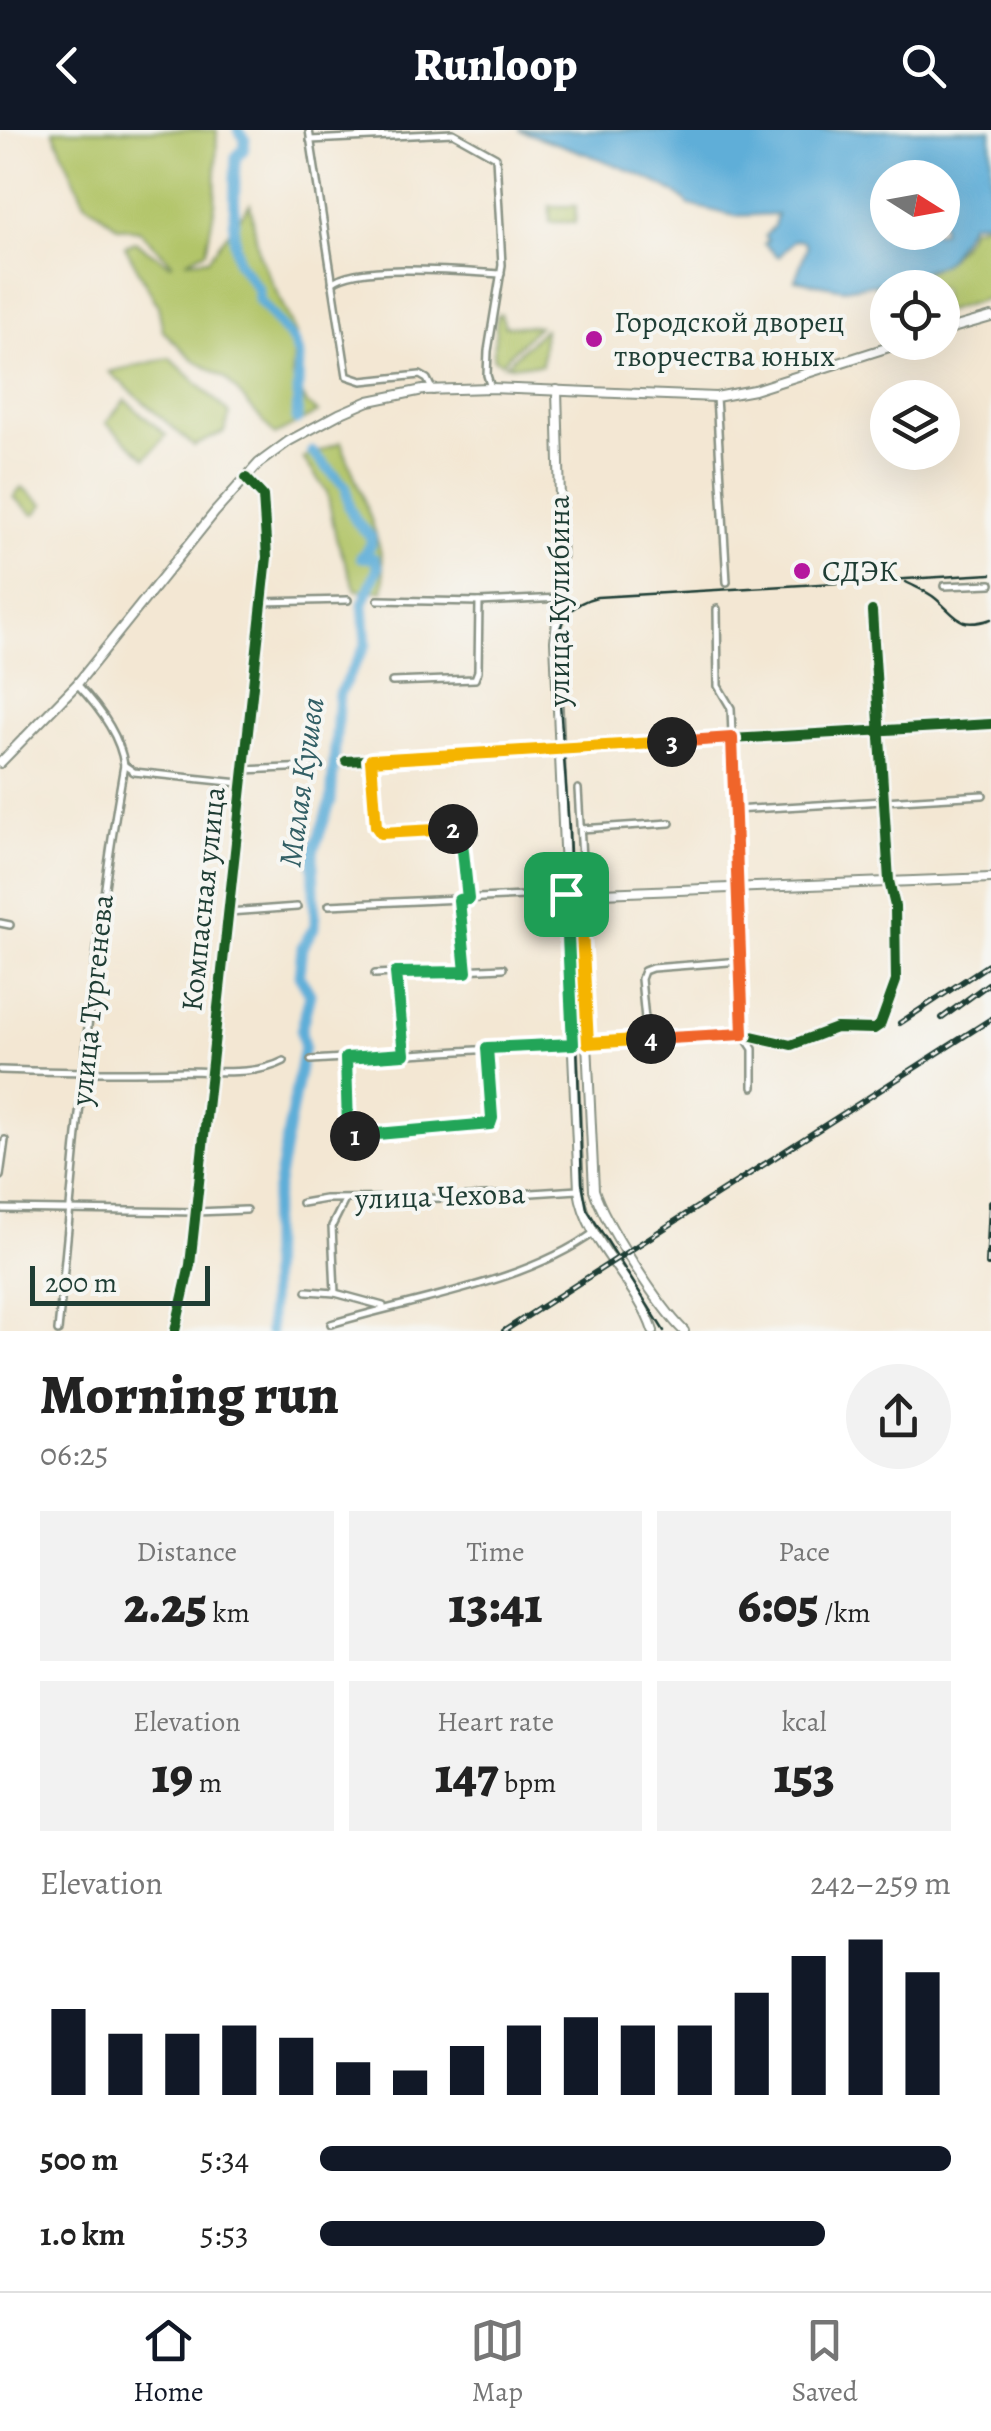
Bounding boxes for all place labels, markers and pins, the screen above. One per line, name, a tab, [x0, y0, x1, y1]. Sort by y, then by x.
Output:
place label: Городской дворец творчества юных	[614, 302, 845, 376]
marker: Городской дворец творчества юных	[583, 328, 605, 350]
place label: СДЭК	[822, 551, 898, 591]
marker: СДЭК	[791, 560, 813, 582]
pin: 3	[647, 717, 697, 767]
pin: 2	[428, 804, 478, 854]
pin	[524, 852, 609, 937]
pin: 4	[626, 1014, 676, 1064]
pin: 1	[330, 1111, 380, 1161]

